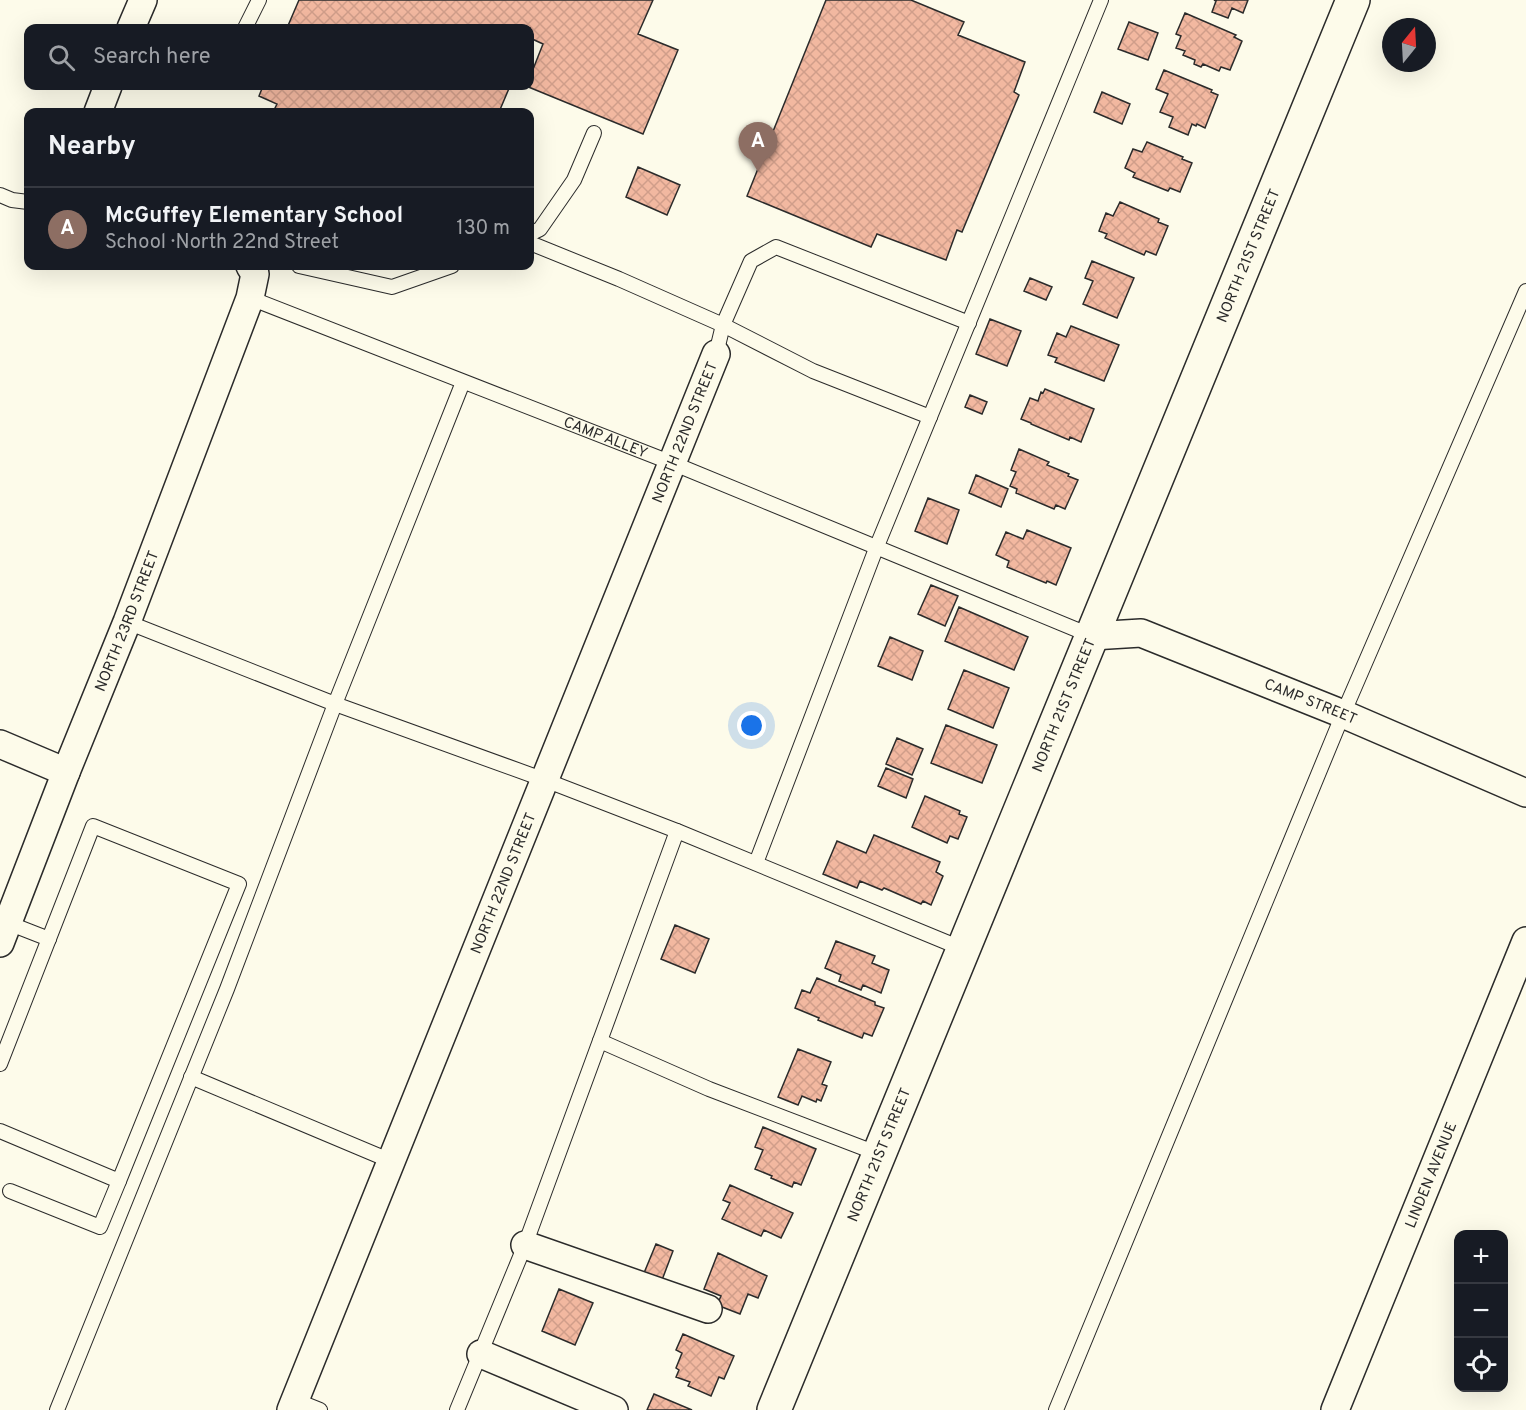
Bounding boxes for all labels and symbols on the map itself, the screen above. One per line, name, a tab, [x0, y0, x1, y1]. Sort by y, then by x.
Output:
north arrow	[1382, 18, 1436, 72]
pin: A	[738, 122, 777, 172]
street label: NORTH 21ST STREET	[1213, 186, 1285, 326]
street label: NORTH 22ND STREET	[649, 359, 723, 506]
street label: CAMP ALLEY	[560, 413, 650, 464]
street label: NORTH 23RD STREET	[92, 548, 164, 695]
street label: NORTH 21ST STREET	[1029, 636, 1101, 775]
street label: CAMP STREET	[1261, 675, 1359, 730]
your location	[737, 711, 766, 740]
street label: NORTH 22ND STREET	[468, 810, 541, 957]
street label: NORTH 21ST STREET	[844, 1085, 916, 1225]
street label: LINDEN AVENUE	[1402, 1119, 1462, 1231]

